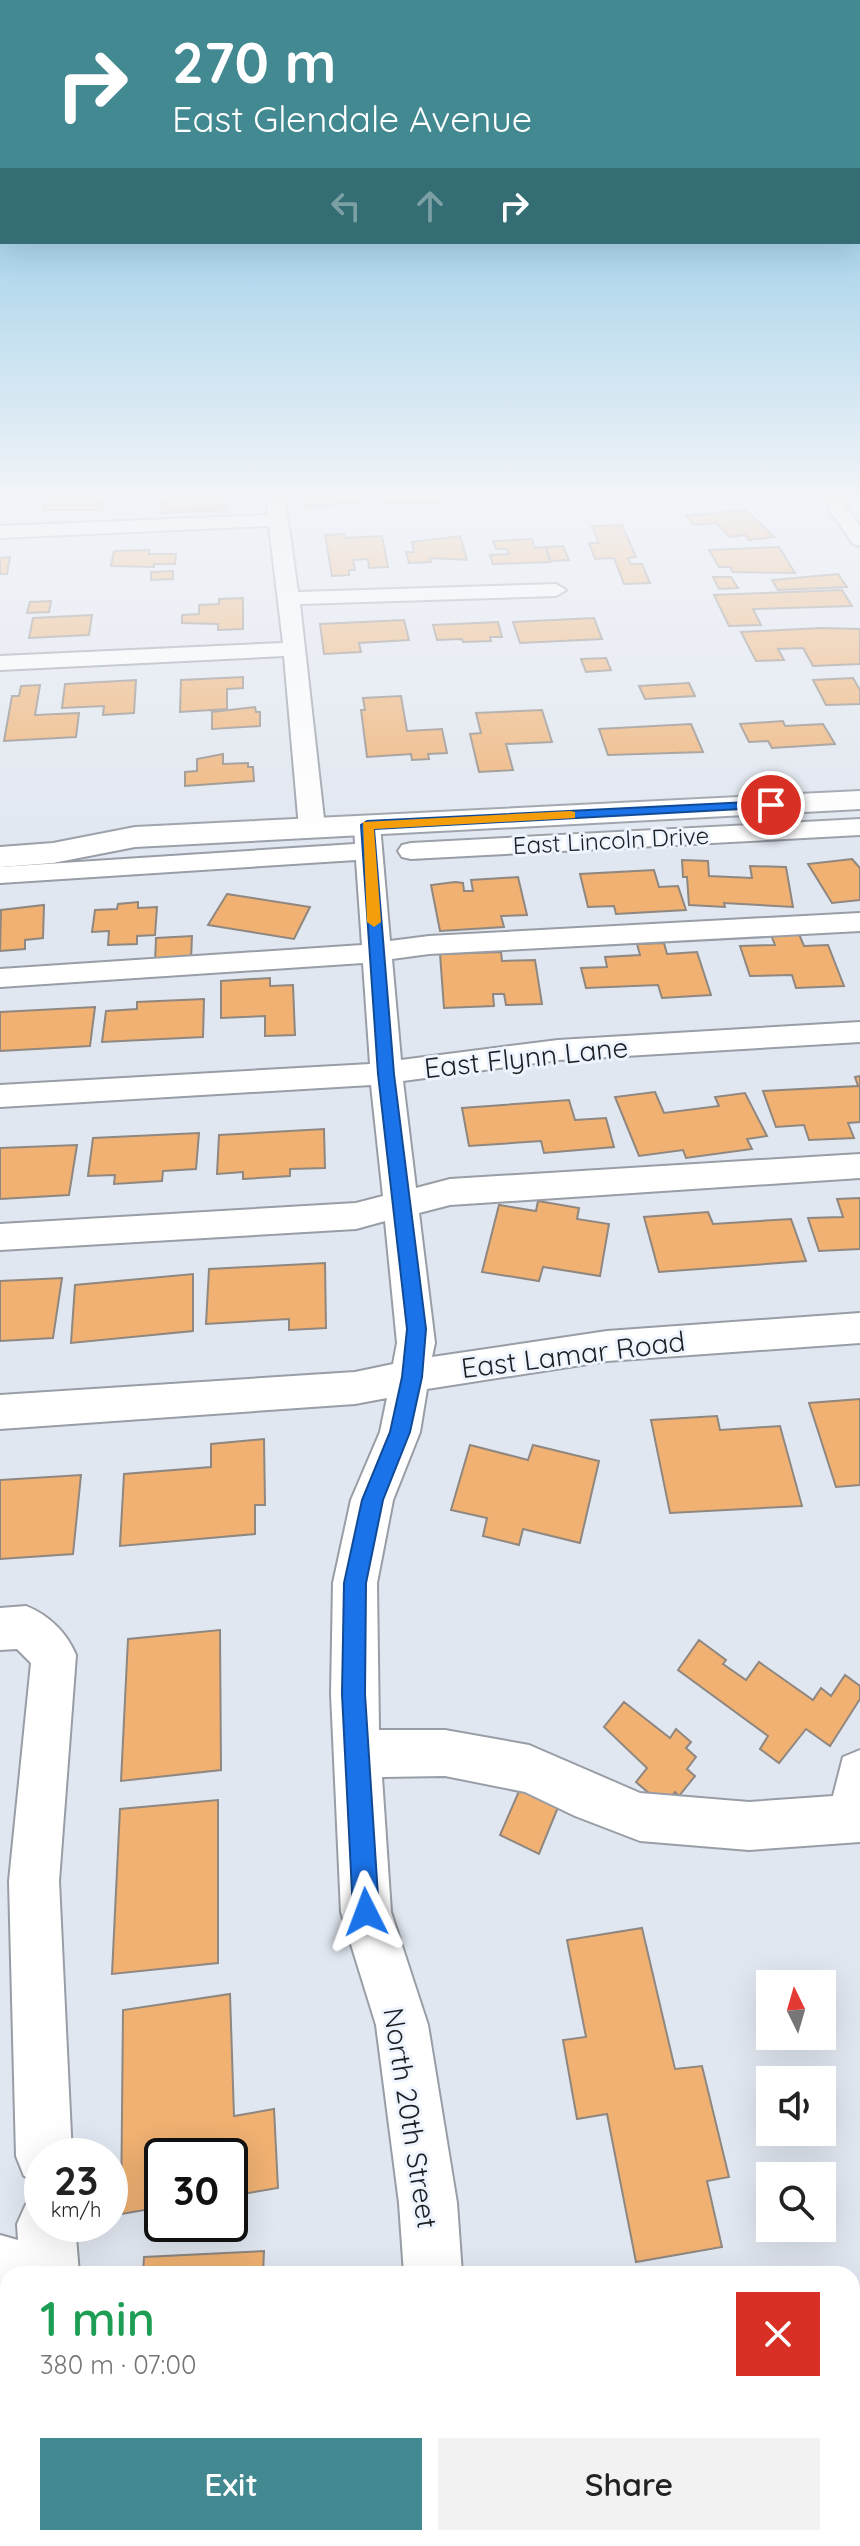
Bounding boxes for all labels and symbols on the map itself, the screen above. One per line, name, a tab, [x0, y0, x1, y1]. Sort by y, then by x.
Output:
pin	[737, 771, 805, 839]
street label: East Lincoln Drive	[512, 820, 710, 860]
street label: East Flynn Lane	[422, 1029, 630, 1085]
street label: East Lamar Road	[459, 1323, 687, 1385]
position arrow	[324, 1870, 408, 1954]
north arrow	[756, 1970, 836, 2050]
street label: North 20th Street	[376, 2005, 446, 2231]
speed limit sign: 30	[144, 2138, 248, 2242]

